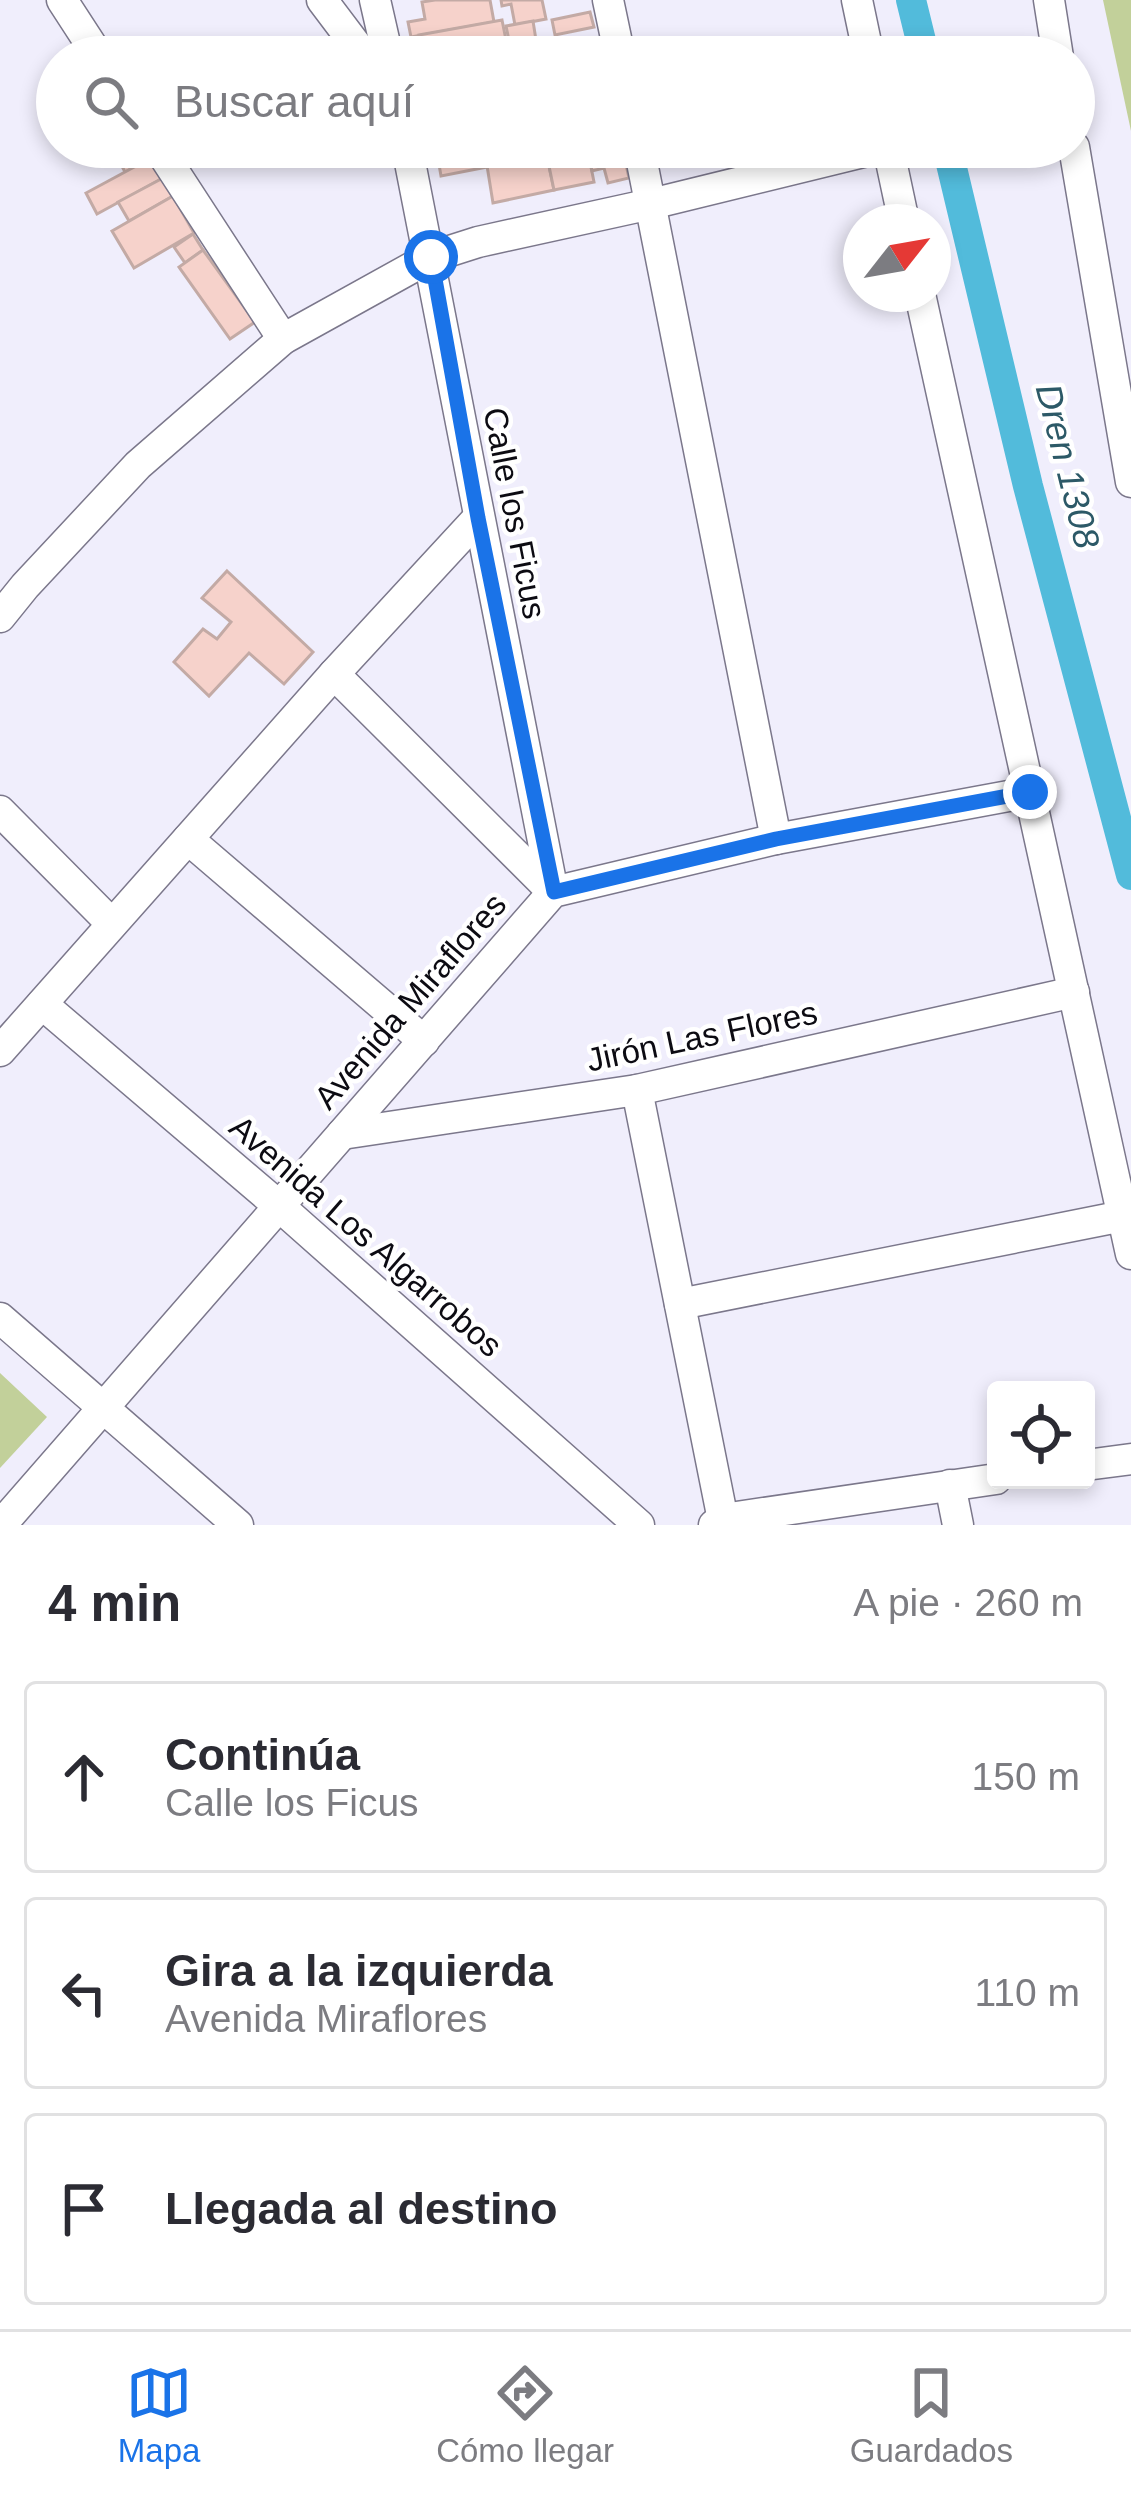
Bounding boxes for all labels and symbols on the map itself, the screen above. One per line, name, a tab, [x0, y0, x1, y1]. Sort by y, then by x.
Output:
north arrow	[843, 204, 951, 312]
route start	[404, 230, 458, 284]
water label: Dren 1308	[1028, 379, 1108, 553]
street label: Calle los Ficus	[476, 404, 554, 622]
route end	[1003, 765, 1057, 819]
street label: Avenida Miraflores	[307, 886, 513, 1116]
street label: Jirón Las Flores	[583, 993, 821, 1079]
street label: Avenida Los Algarrobos	[223, 1108, 509, 1364]

